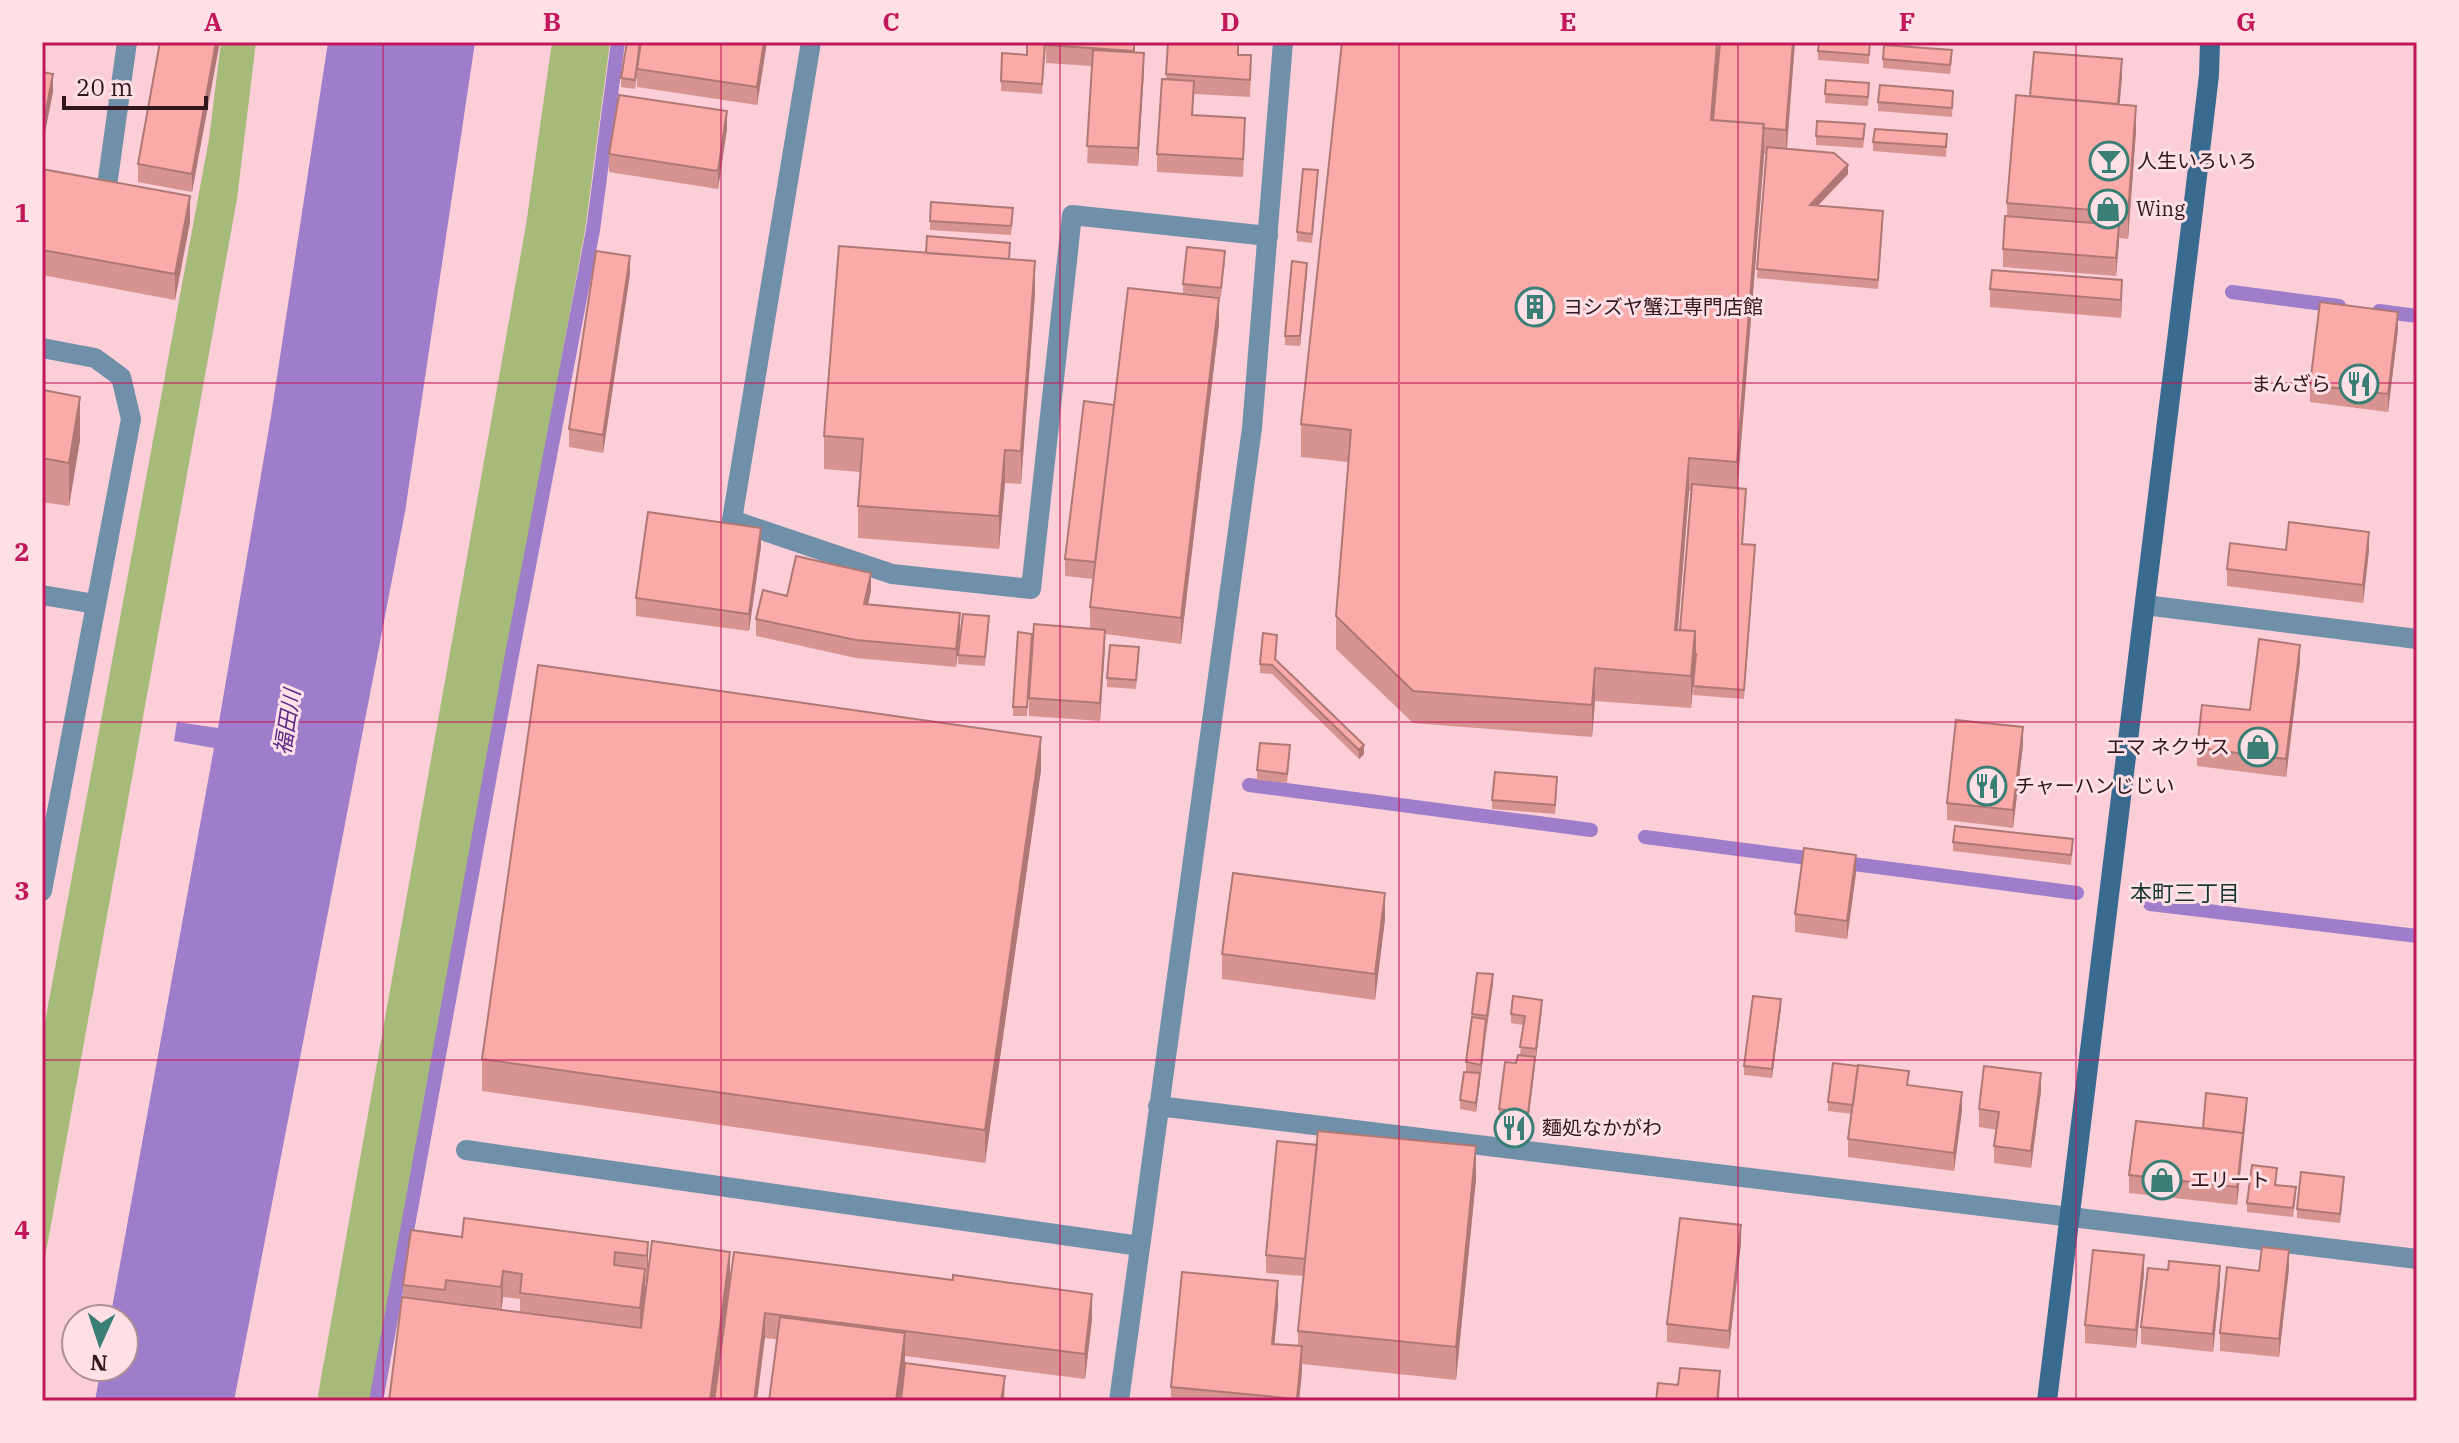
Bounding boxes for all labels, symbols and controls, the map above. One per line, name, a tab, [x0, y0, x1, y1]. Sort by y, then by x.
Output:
text: A	[204, 4, 222, 38]
text: B	[543, 4, 561, 38]
text: C	[882, 4, 900, 38]
text: D	[1220, 4, 1240, 38]
text: E	[1559, 4, 1577, 38]
text: F	[1899, 4, 1915, 38]
text: G	[2236, 4, 2256, 38]
scale bar	[64, 60, 206, 110]
text: 20 m	[76, 71, 133, 103]
bar icon: 人生いろいろ	[2088, 140, 2130, 182]
place label: 人生いろいろ	[2137, 147, 2257, 174]
shop icon: Wing	[2087, 188, 2129, 230]
text: 1	[14, 195, 30, 229]
place label: Wing	[2136, 195, 2185, 222]
building icon: ヨシズヤ蟹江専門店館	[1514, 286, 1556, 328]
place label: ヨシズヤ蟹江専門店館	[1563, 293, 1763, 320]
restaurant icon: まんざら	[2338, 363, 2380, 405]
place label: まんざら	[2251, 370, 2331, 397]
text: 2	[14, 534, 30, 568]
water label: 福田川	[267, 685, 306, 757]
shop icon: エマ ネクサス	[2237, 726, 2279, 768]
place label: エマ ネクサス	[2106, 733, 2230, 760]
restaurant icon: チャーハンじじい	[1966, 765, 2008, 807]
place label: チャーハンじじい	[2015, 772, 2174, 799]
text: 3	[14, 873, 30, 907]
district label: 本町三丁目	[2130, 878, 2240, 907]
restaurant icon: 麵処なかがわ	[1493, 1107, 1535, 1149]
place label: 麵処なかがわ	[1542, 1114, 1662, 1141]
shop icon: エリート	[2141, 1159, 2183, 1201]
place label: エリート	[2190, 1166, 2270, 1193]
text: 4	[14, 1212, 30, 1246]
north arrow	[60, 1303, 140, 1383]
text: N	[89, 1349, 108, 1378]

